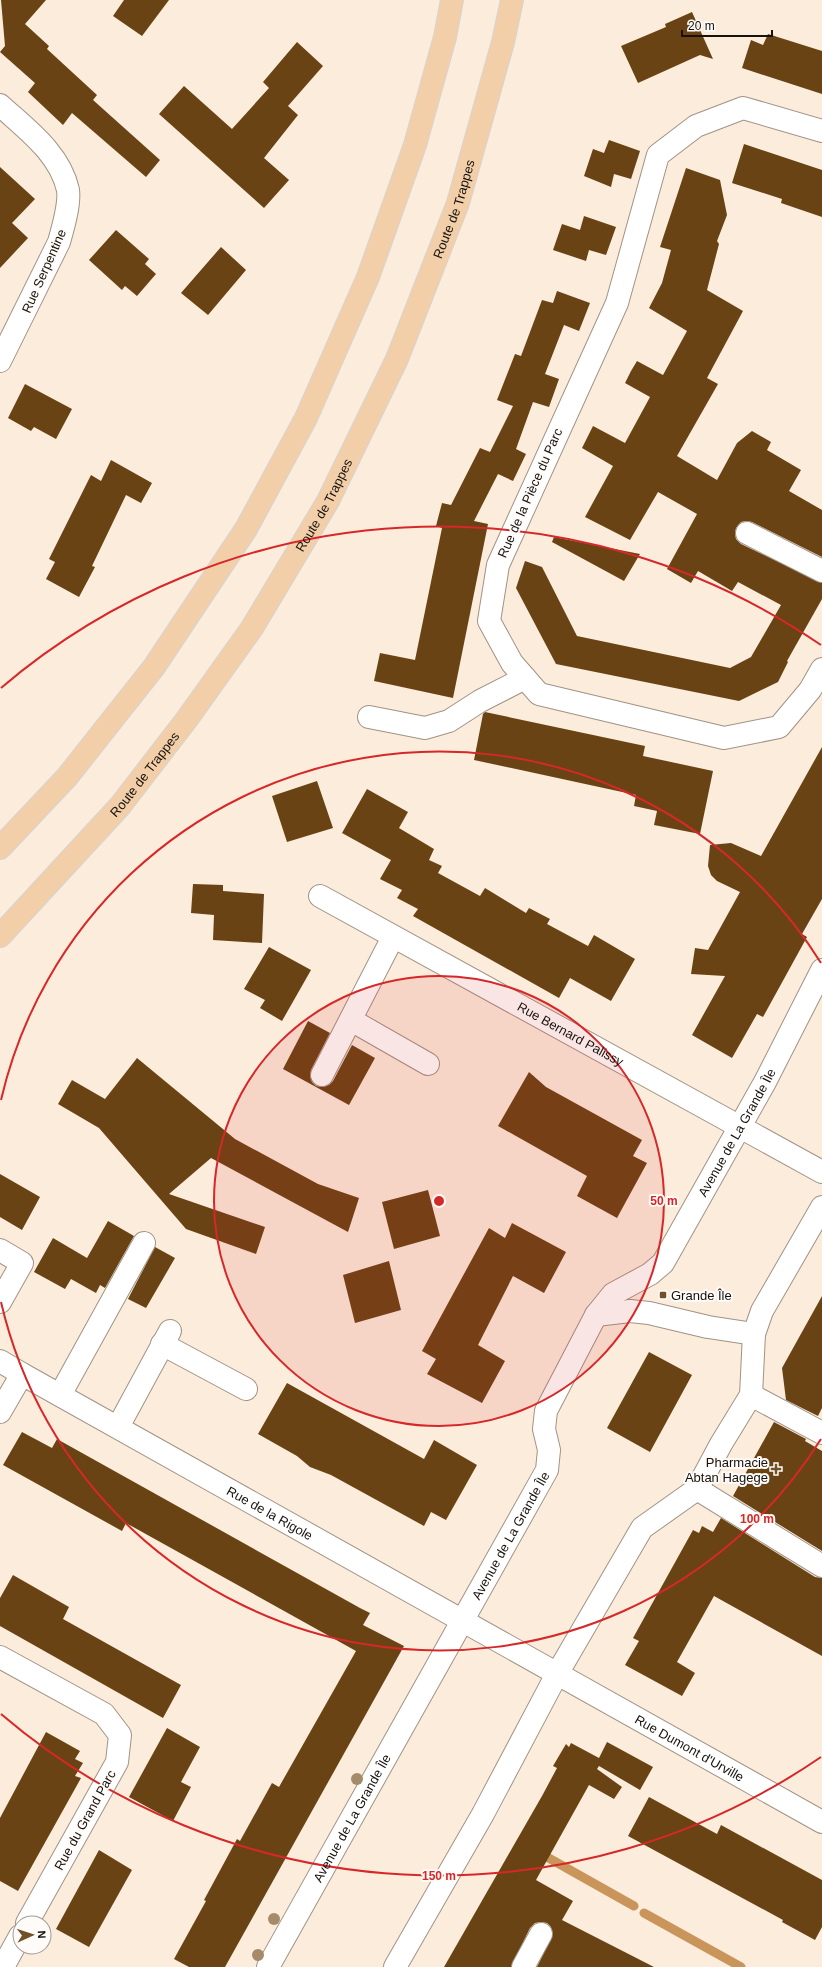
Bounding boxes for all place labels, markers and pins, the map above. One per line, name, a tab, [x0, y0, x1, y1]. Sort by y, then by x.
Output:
centre of rings	[432, 1194, 446, 1208]
place label: Grande Île	[671, 1288, 732, 1303]
marker: Grande Île	[658, 1290, 668, 1300]
place label: Pharmacie Abtan Hagege	[685, 1455, 768, 1485]
marker: Pharmacie Abtan Hagege	[771, 1464, 781, 1474]

